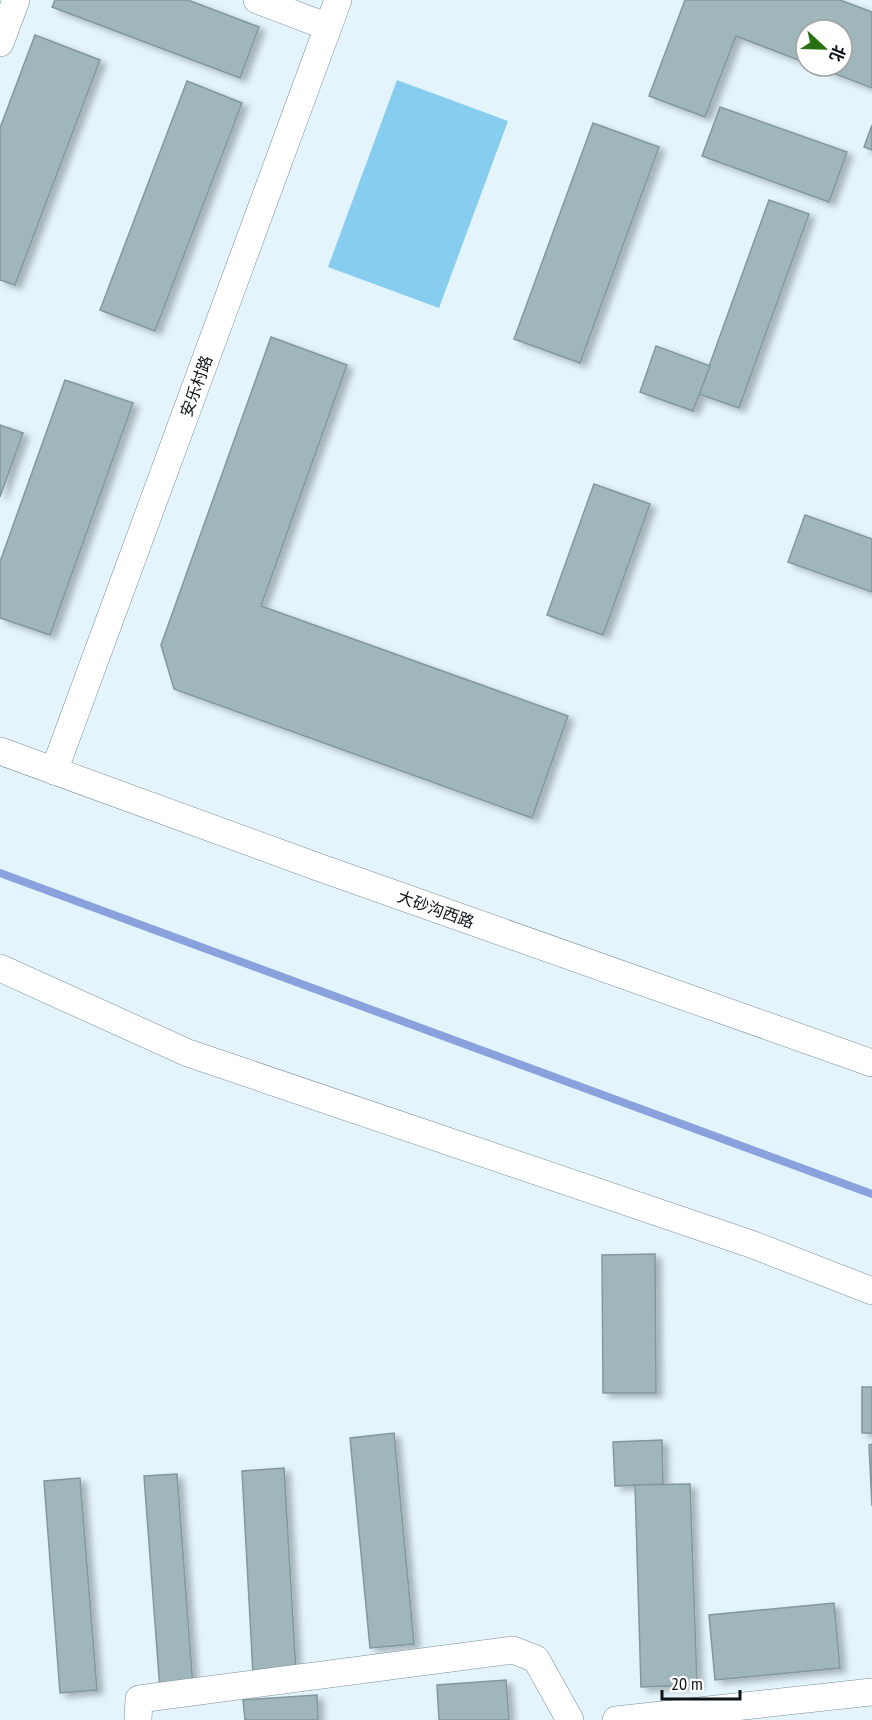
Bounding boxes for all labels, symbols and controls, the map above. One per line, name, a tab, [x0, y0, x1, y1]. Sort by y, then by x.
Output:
north arrow	[794, 18, 854, 78]
text: 北	[826, 42, 850, 65]
street label: 安乐村路	[176, 353, 216, 419]
street label: 大砂沟西路	[395, 886, 477, 932]
scale bar	[662, 1663, 740, 1701]
text: 20 m	[671, 1672, 703, 1695]

